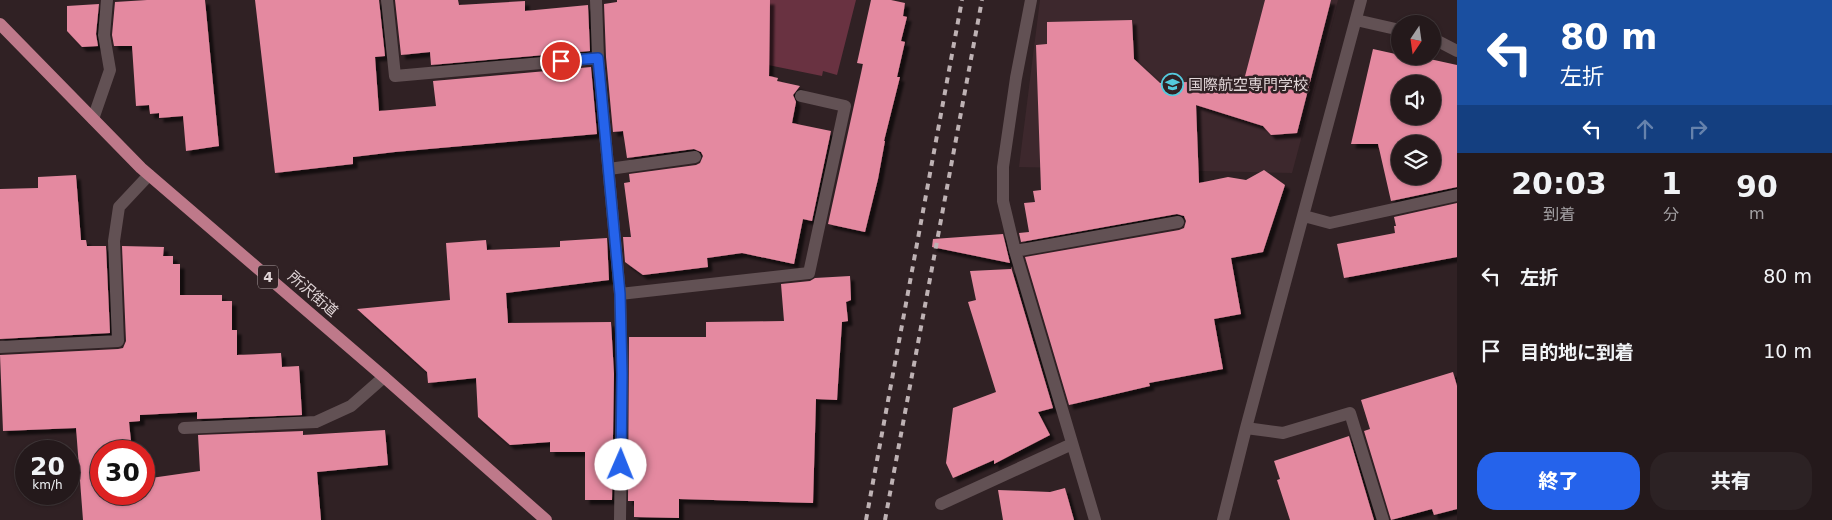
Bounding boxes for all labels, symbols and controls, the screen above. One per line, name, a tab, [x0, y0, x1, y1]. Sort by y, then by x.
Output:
north arrow	[1391, 15, 1441, 65]
map controls	[1391, 15, 1441, 185]
text: 80 m	[1560, 17, 1657, 57]
icon: left	[1477, 20, 1542, 85]
pin	[540, 40, 582, 82]
icon: arrive	[547, 47, 575, 75]
text: 左折	[1560, 64, 1604, 89]
school or university icon: 国際航空専門学校	[1160, 73, 1184, 97]
button: sound	[1391, 75, 1441, 125]
place label: 国際航空専門学校	[1188, 76, 1308, 94]
icon: left	[1578, 115, 1606, 143]
icon: ahead	[1631, 115, 1659, 143]
icon: right	[1684, 115, 1712, 143]
button: layers	[1391, 135, 1441, 185]
text: 20:03	[1511, 166, 1607, 201]
text: 1	[1661, 166, 1682, 201]
text: 90	[1736, 169, 1778, 204]
text: m	[1749, 204, 1765, 223]
text: 到着	[1543, 205, 1575, 224]
text: 分	[1663, 205, 1679, 224]
icon: left	[1477, 262, 1505, 290]
text: 80 m	[1763, 265, 1812, 287]
road number: 4	[258, 266, 278, 288]
text: 左折	[1520, 266, 1558, 288]
street label: 所沢街道	[284, 268, 342, 320]
icon: arrive	[1477, 337, 1505, 365]
text: 10 m	[1763, 340, 1812, 362]
text: 目的地に到着	[1520, 341, 1634, 363]
position arrow	[594, 438, 646, 490]
speed limit sign: 30	[90, 440, 155, 505]
text: 20	[30, 452, 65, 481]
button: 終了	[1477, 452, 1640, 510]
button: 共有	[1650, 452, 1812, 510]
text: km/h	[32, 478, 63, 492]

